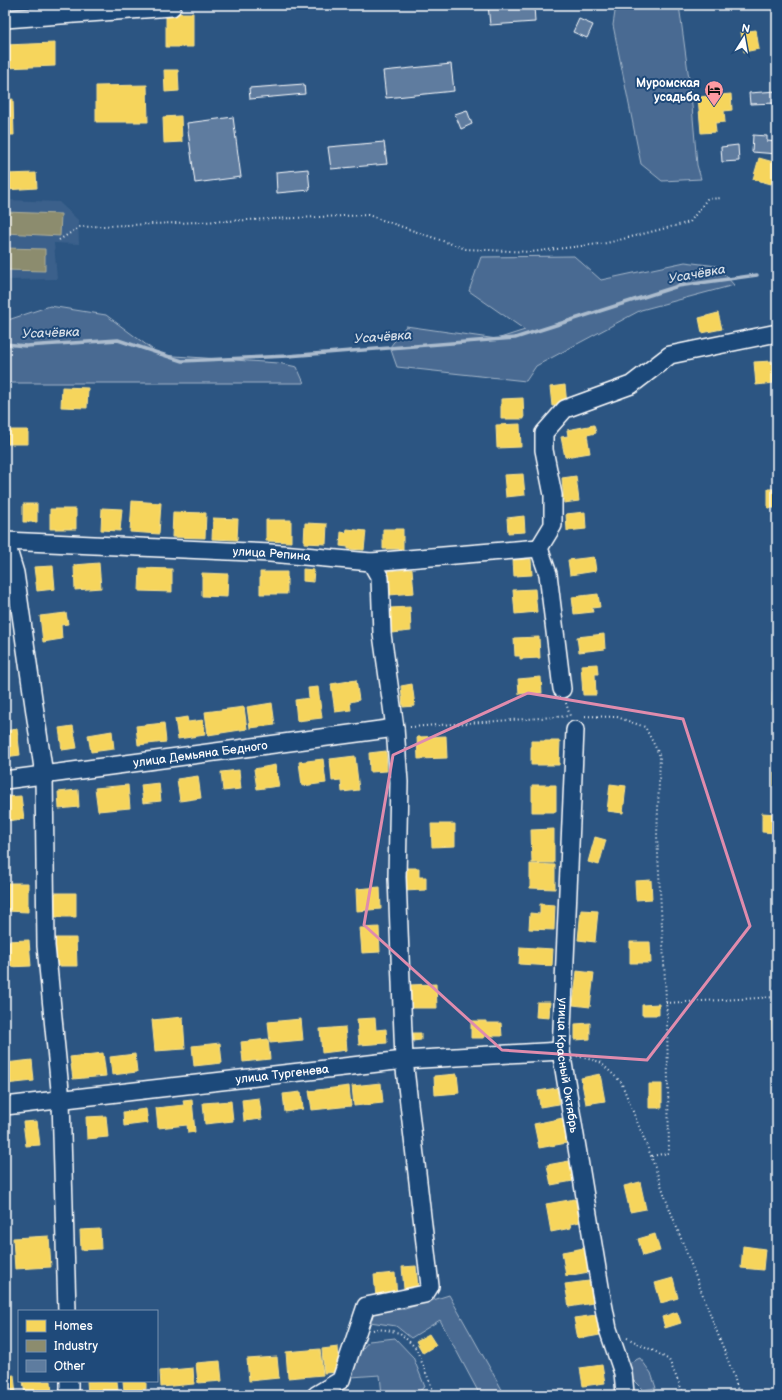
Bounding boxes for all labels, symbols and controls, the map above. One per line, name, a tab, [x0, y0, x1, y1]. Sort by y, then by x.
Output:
north arrow	[724, 18, 764, 58]
text: N	[741, 22, 751, 36]
place label: Муромская усадьба	[636, 76, 701, 105]
hotel icon: Муромская усадьба	[703, 79, 725, 107]
water label: Усачёвка	[667, 261, 727, 287]
water label: Усачёвка	[22, 324, 80, 342]
water label: Усачёвка	[354, 327, 413, 347]
street label: улица Репина	[232, 544, 311, 564]
street label: улица Демьяна Бедного	[132, 738, 268, 770]
street label: улица Красный Октябрь	[553, 997, 582, 1134]
street label: улица Тургенева	[235, 1061, 330, 1087]
legend	[18, 1310, 158, 1382]
text: Homes	[54, 1319, 93, 1334]
text: Industry	[54, 1339, 99, 1354]
text: Other	[54, 1359, 86, 1374]

